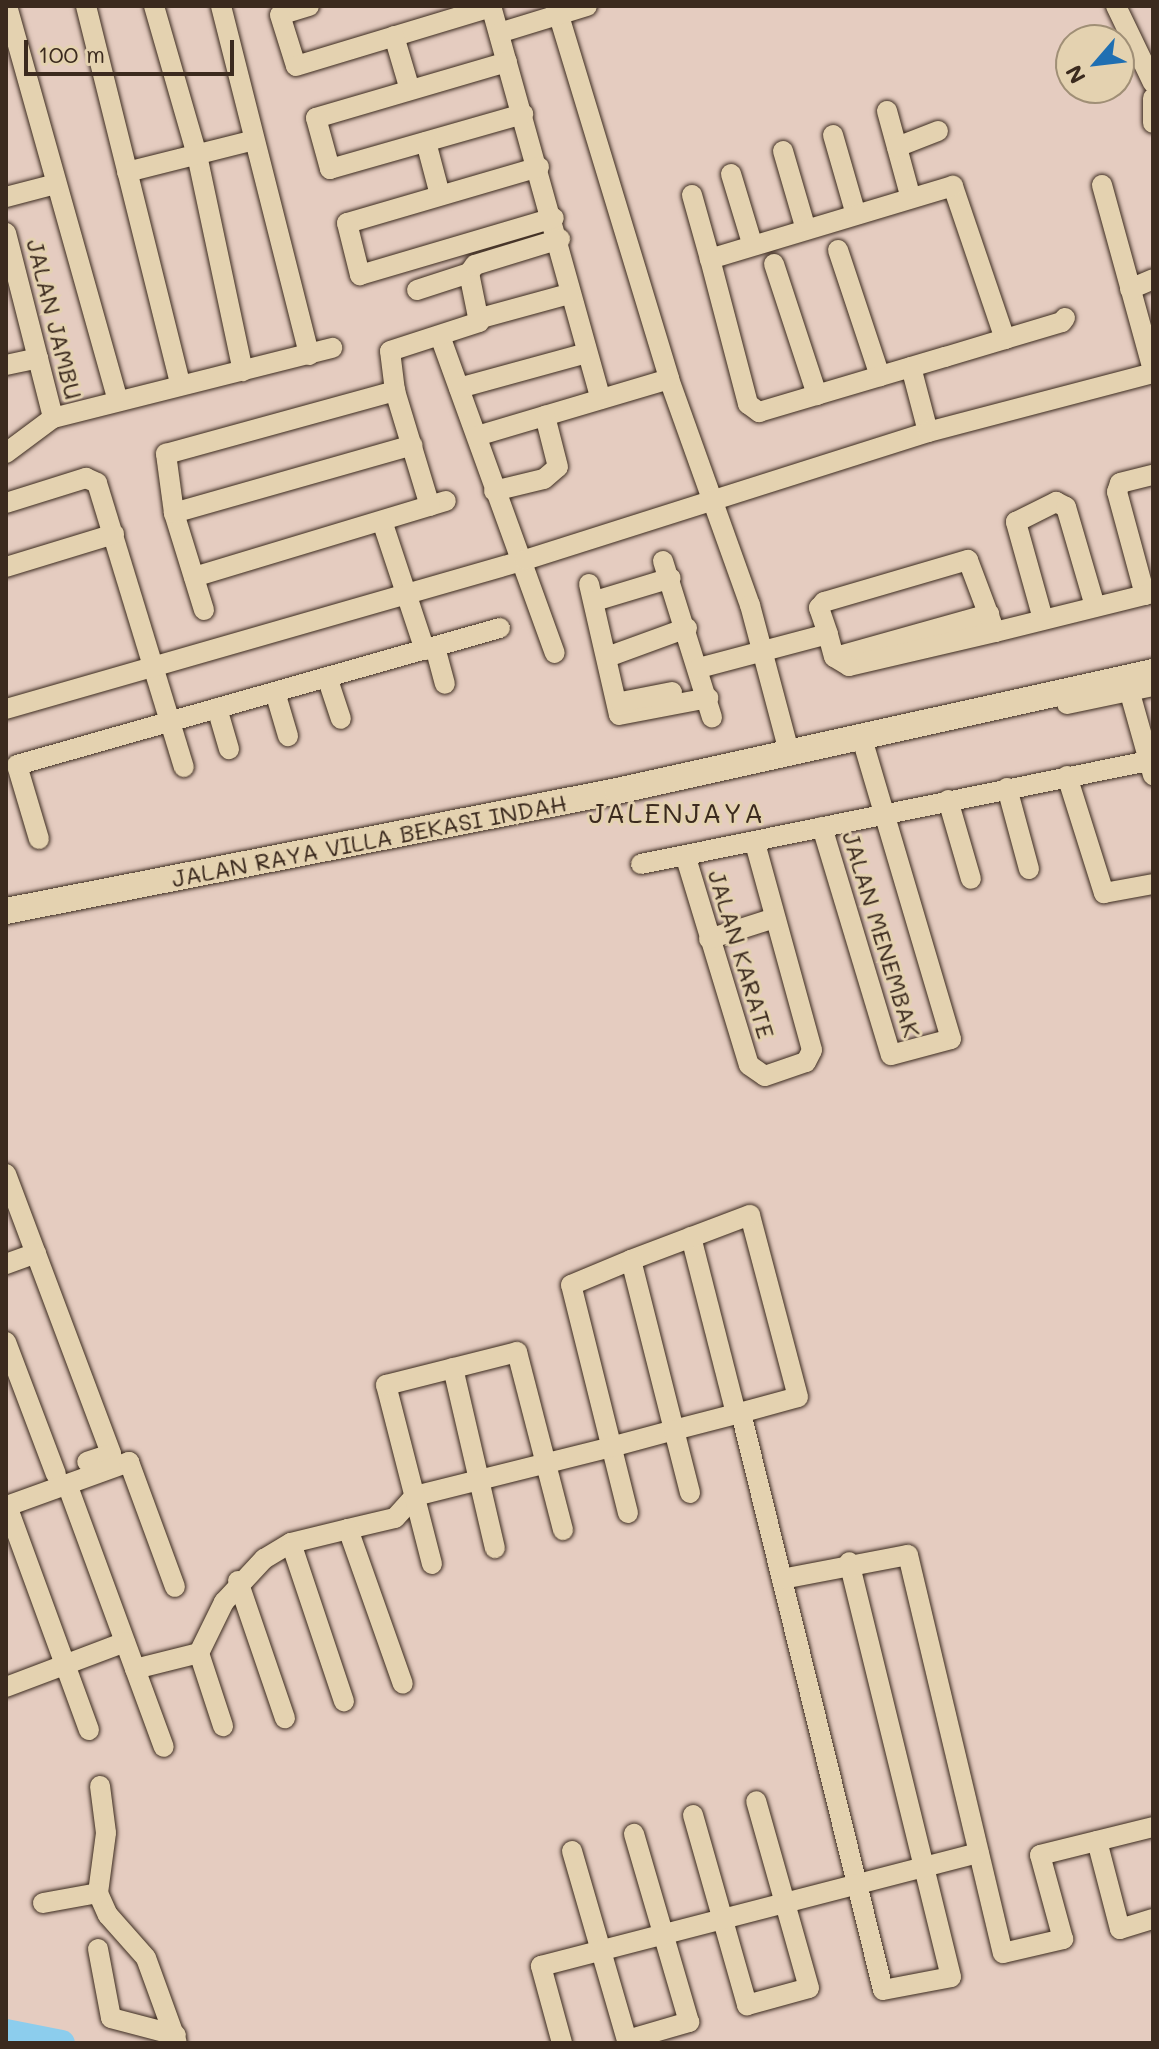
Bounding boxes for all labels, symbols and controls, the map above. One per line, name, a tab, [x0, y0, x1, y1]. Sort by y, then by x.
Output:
scale bar	[28, 24, 238, 74]
north arrow	[1055, 24, 1135, 104]
text: 100 m	[38, 38, 105, 69]
text: N	[1058, 60, 1092, 89]
street label: JALAN JAMBU	[21, 236, 89, 402]
street label: JALAN RAYA VILLA BEKASI INDAH	[169, 788, 569, 892]
district label: JALENJAYA	[589, 795, 765, 829]
street label: JALAN MENEMBAK	[837, 827, 927, 1041]
street label: JALAN KARATE	[703, 866, 781, 1042]

